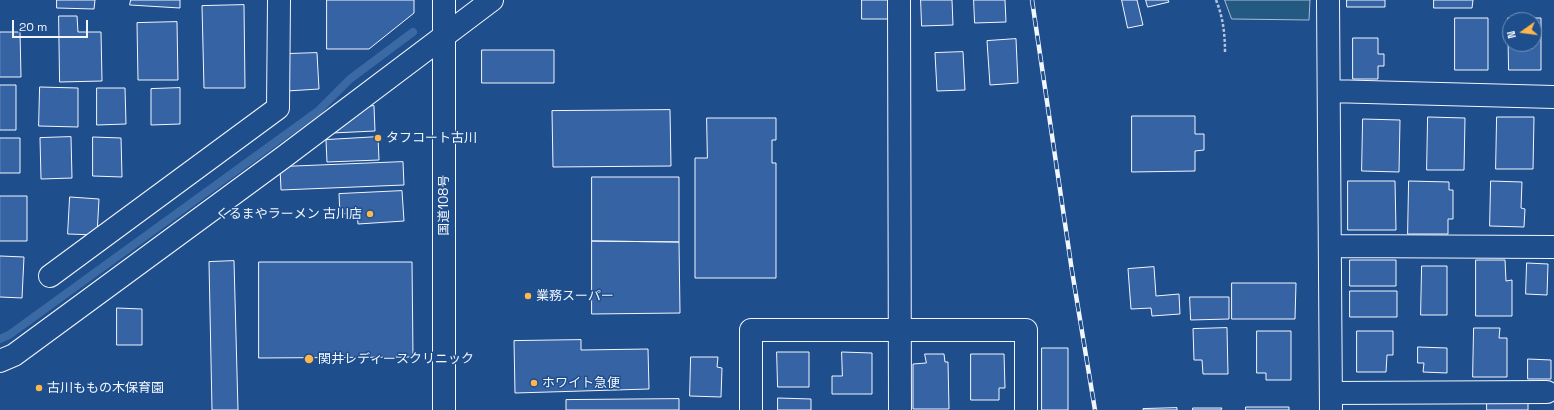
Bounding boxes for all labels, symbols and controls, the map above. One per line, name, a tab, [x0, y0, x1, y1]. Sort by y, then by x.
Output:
scale bar	[14, 12, 90, 38]
north arrow	[1502, 12, 1542, 52]
text: 20 m	[19, 19, 47, 35]
text: N	[1504, 29, 1519, 40]
place label: タフコート古川	[386, 130, 477, 146]
marker: タフコート古川	[373, 133, 383, 143]
street label: 国道108号	[436, 175, 452, 235]
place label: くるまやラーメン 古川店	[216, 206, 362, 222]
marker: くるまやラーメン 古川店	[365, 209, 375, 219]
place label: 業務スーパー	[536, 288, 614, 304]
marker: 業務スーパー	[523, 291, 533, 301]
place label: 関井レディースクリニック	[318, 351, 474, 367]
marker: 関井レディースクリニック	[303, 353, 315, 365]
place label: ホワイト急便	[542, 375, 620, 391]
marker: ホワイト急便	[529, 378, 539, 388]
place label: 古川ももの木保育園	[47, 380, 164, 396]
marker: 古川ももの木保育園	[34, 383, 44, 393]

